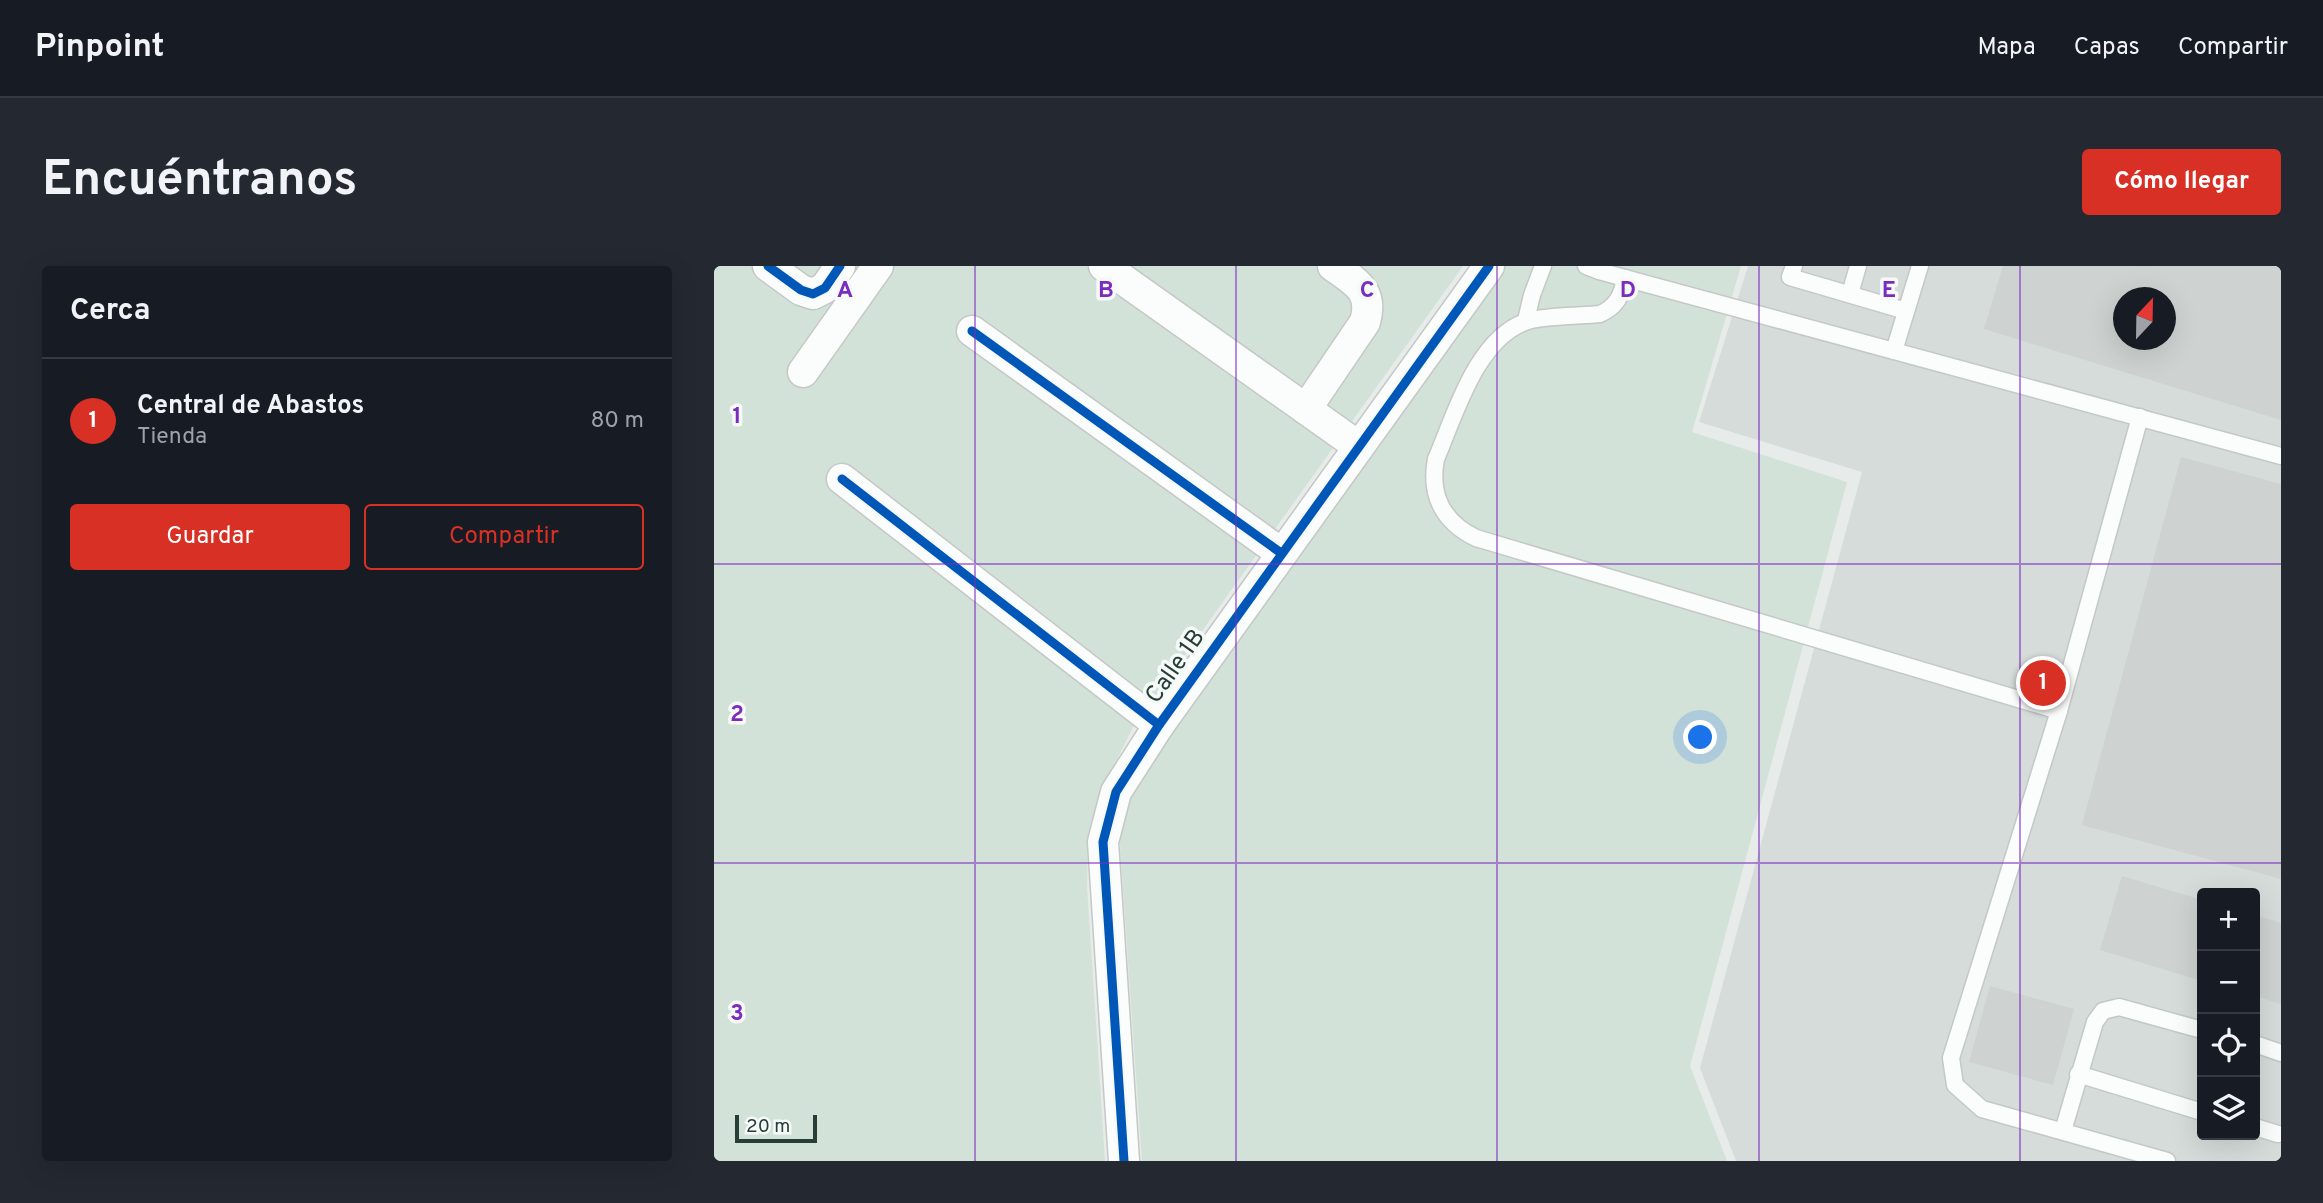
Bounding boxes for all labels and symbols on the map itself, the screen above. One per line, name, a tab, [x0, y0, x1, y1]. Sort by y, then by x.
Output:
text: A	[837, 277, 853, 306]
text: B	[1098, 277, 1114, 306]
text: C	[1360, 277, 1374, 306]
text: D	[1620, 277, 1636, 306]
text: E	[1882, 277, 1896, 306]
north arrow	[2113, 287, 2176, 350]
text: 1	[732, 403, 742, 432]
street label: Calle 1B	[1140, 624, 1212, 710]
pin: 1	[2020, 657, 2066, 709]
text: 2	[730, 701, 744, 730]
your location	[1683, 720, 1717, 754]
text: 3	[730, 1000, 744, 1029]
scale bar	[735, 1112, 817, 1144]

